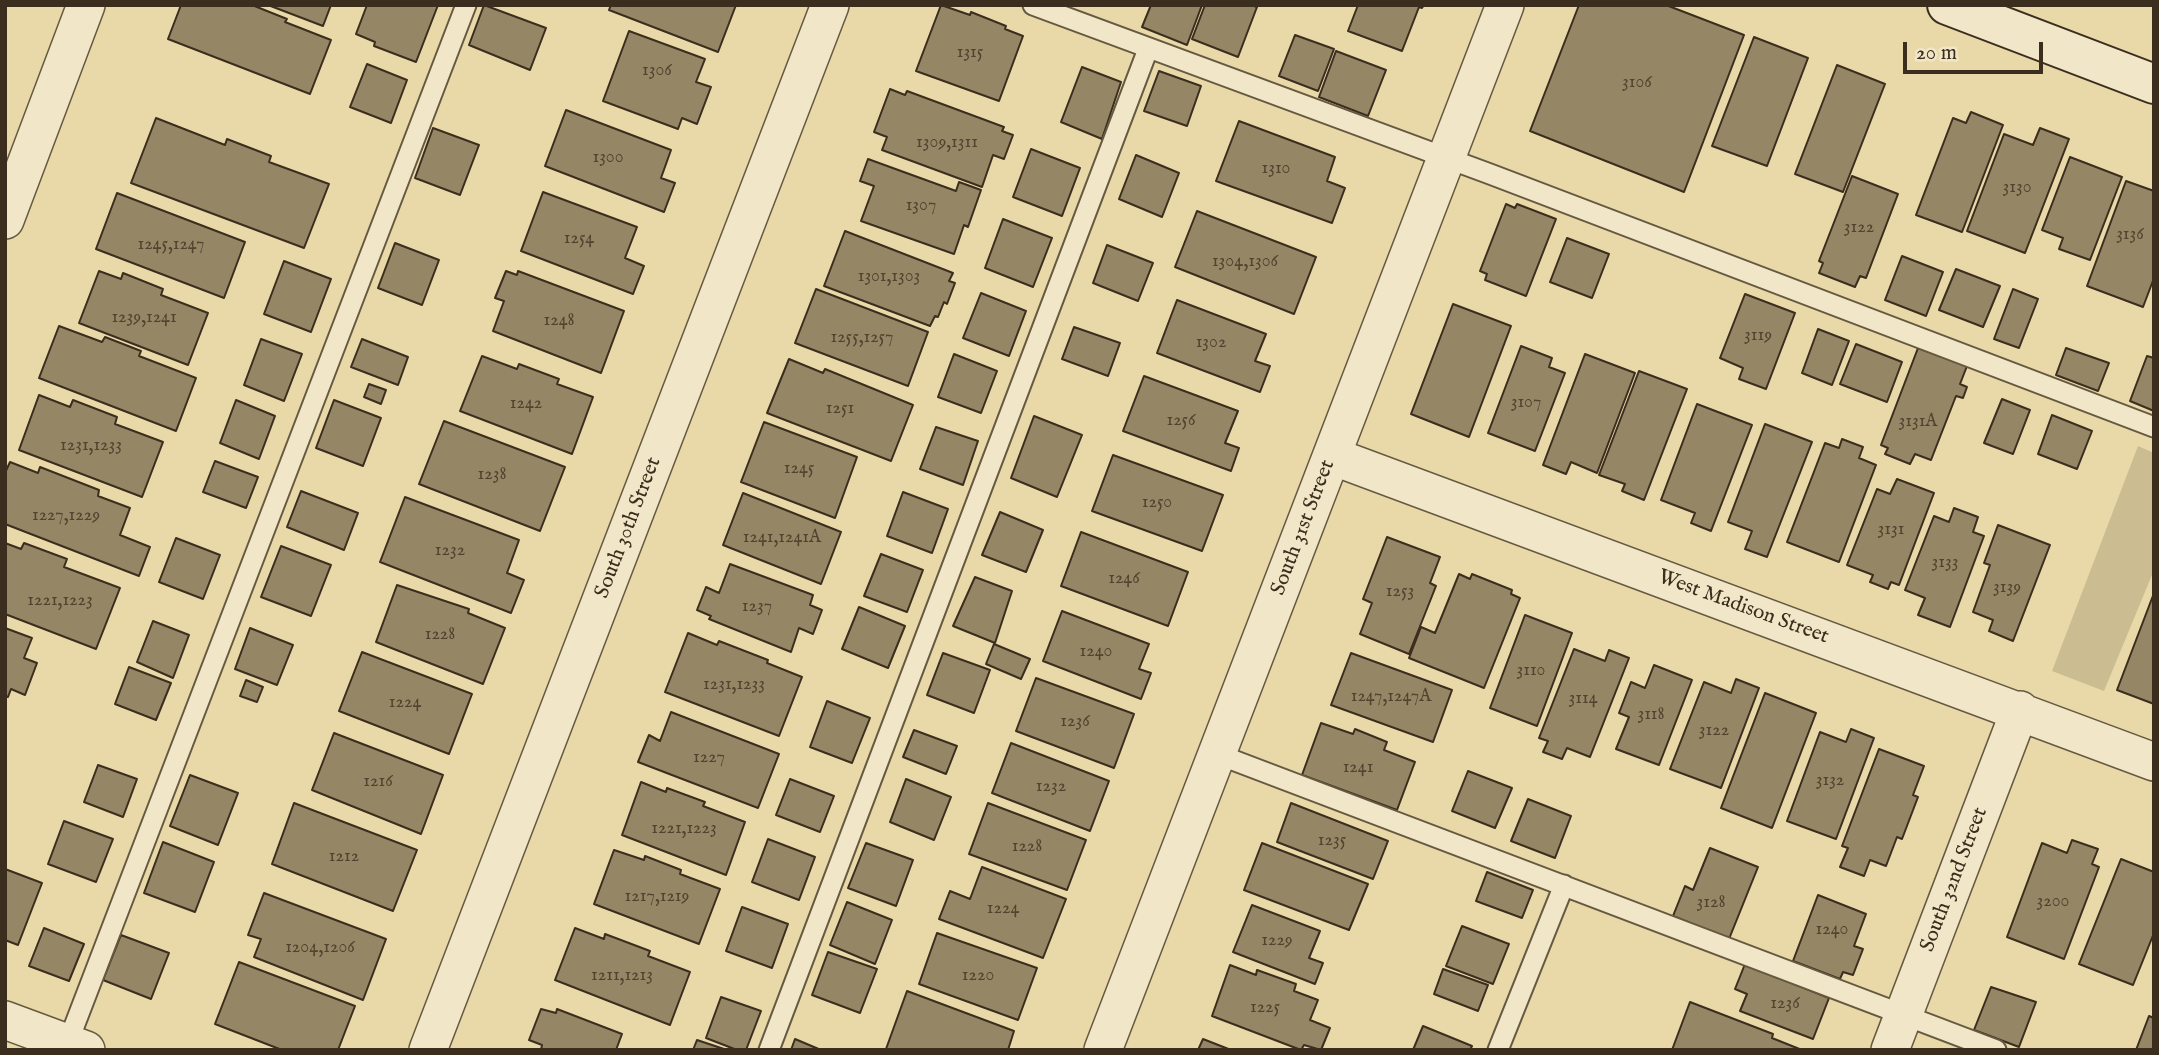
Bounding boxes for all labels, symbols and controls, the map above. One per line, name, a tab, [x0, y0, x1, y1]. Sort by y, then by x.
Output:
scale bar	[1907, 28, 2047, 72]
text: 20 m	[1916, 40, 1957, 67]
house number: 1315	[957, 42, 983, 64]
house number: 1306	[642, 60, 672, 82]
house number: 3106	[1622, 72, 1652, 94]
house number: 1309,1311	[916, 132, 978, 154]
house number: 1300	[592, 147, 624, 169]
house number: 1310	[1262, 158, 1290, 180]
house number: 3130	[2003, 177, 2031, 199]
house number: 1307	[906, 195, 936, 217]
house number: 3122	[1844, 217, 1874, 239]
house number: 3136	[2116, 224, 2144, 246]
house number: 1254	[564, 228, 594, 250]
house number: 1245,1247	[137, 234, 205, 256]
house number: 1304,1306	[1212, 251, 1278, 273]
house number: 1301,1303	[858, 266, 920, 288]
house number: 1239,1241	[111, 307, 177, 329]
house number: 1248	[543, 310, 575, 332]
house number: 3119	[1744, 325, 1772, 347]
house number: 1255,1257	[831, 327, 893, 349]
house number: 1302	[1196, 332, 1226, 354]
house number: 3107	[1511, 392, 1541, 414]
house number: 1242	[510, 393, 542, 415]
house number: 1251	[826, 398, 854, 420]
house number: 1256	[1166, 410, 1196, 432]
house number: 3131A	[1898, 411, 1938, 433]
house number: 1231,1233	[60, 435, 122, 457]
street label: South 30th Street	[591, 454, 667, 602]
street label: South 31st Street	[1267, 457, 1341, 599]
house number: 1245	[784, 458, 814, 480]
house number: 1238	[478, 464, 506, 486]
house number: 1250	[1142, 492, 1172, 514]
house number: 1227,1229	[32, 505, 100, 527]
house number: 3131	[1878, 519, 1904, 541]
house number: 1241,1241A	[743, 527, 821, 549]
house number: 1232	[435, 540, 465, 562]
house number: 3133	[1932, 552, 1958, 574]
street label: West Madison Street	[1654, 565, 1832, 651]
house number: 1246	[1108, 568, 1140, 590]
house number: 3139	[1993, 577, 2021, 599]
house number: 1253	[1386, 581, 1414, 603]
house number: 1221,1223	[27, 590, 93, 612]
house number: 1237	[742, 596, 772, 618]
house number: 1228	[425, 624, 455, 646]
house number: 1240	[1080, 641, 1112, 663]
house number: 3110	[1517, 660, 1545, 682]
house number: 1231,1233	[703, 674, 765, 696]
house number: 1247,1247A	[1351, 686, 1431, 708]
house number: 3114	[1569, 688, 1597, 710]
house number: 1224	[389, 692, 421, 714]
house number: 3118	[1637, 704, 1665, 726]
house number: 1236	[1060, 711, 1090, 733]
house number: 3122	[1699, 720, 1729, 742]
house number: 1227	[693, 747, 725, 769]
house number: 1241	[1343, 757, 1373, 779]
house number: 3132	[1816, 770, 1844, 792]
house number: 1216	[363, 771, 393, 793]
house number: 1232	[1036, 776, 1066, 798]
street label: South 32nd Street	[1916, 804, 1994, 956]
house number: 1221,1223	[651, 818, 717, 840]
house number: 1235	[1318, 830, 1346, 852]
house number: 1228	[1012, 836, 1042, 858]
house number: 1212	[329, 846, 359, 868]
house number: 1217,1219	[625, 886, 689, 908]
house number: 3200	[2037, 891, 2069, 913]
house number: 3128	[1697, 892, 1725, 914]
house number: 1224	[987, 898, 1019, 920]
house number: 1240	[1816, 919, 1848, 941]
house number: 1229	[1261, 930, 1293, 952]
house number: 1204,1206	[285, 937, 355, 959]
house number: 1211,1213	[591, 965, 653, 987]
house number: 1220	[962, 965, 994, 987]
house number: 1236	[1770, 993, 1800, 1015]
house number: 1225	[1250, 997, 1280, 1019]

